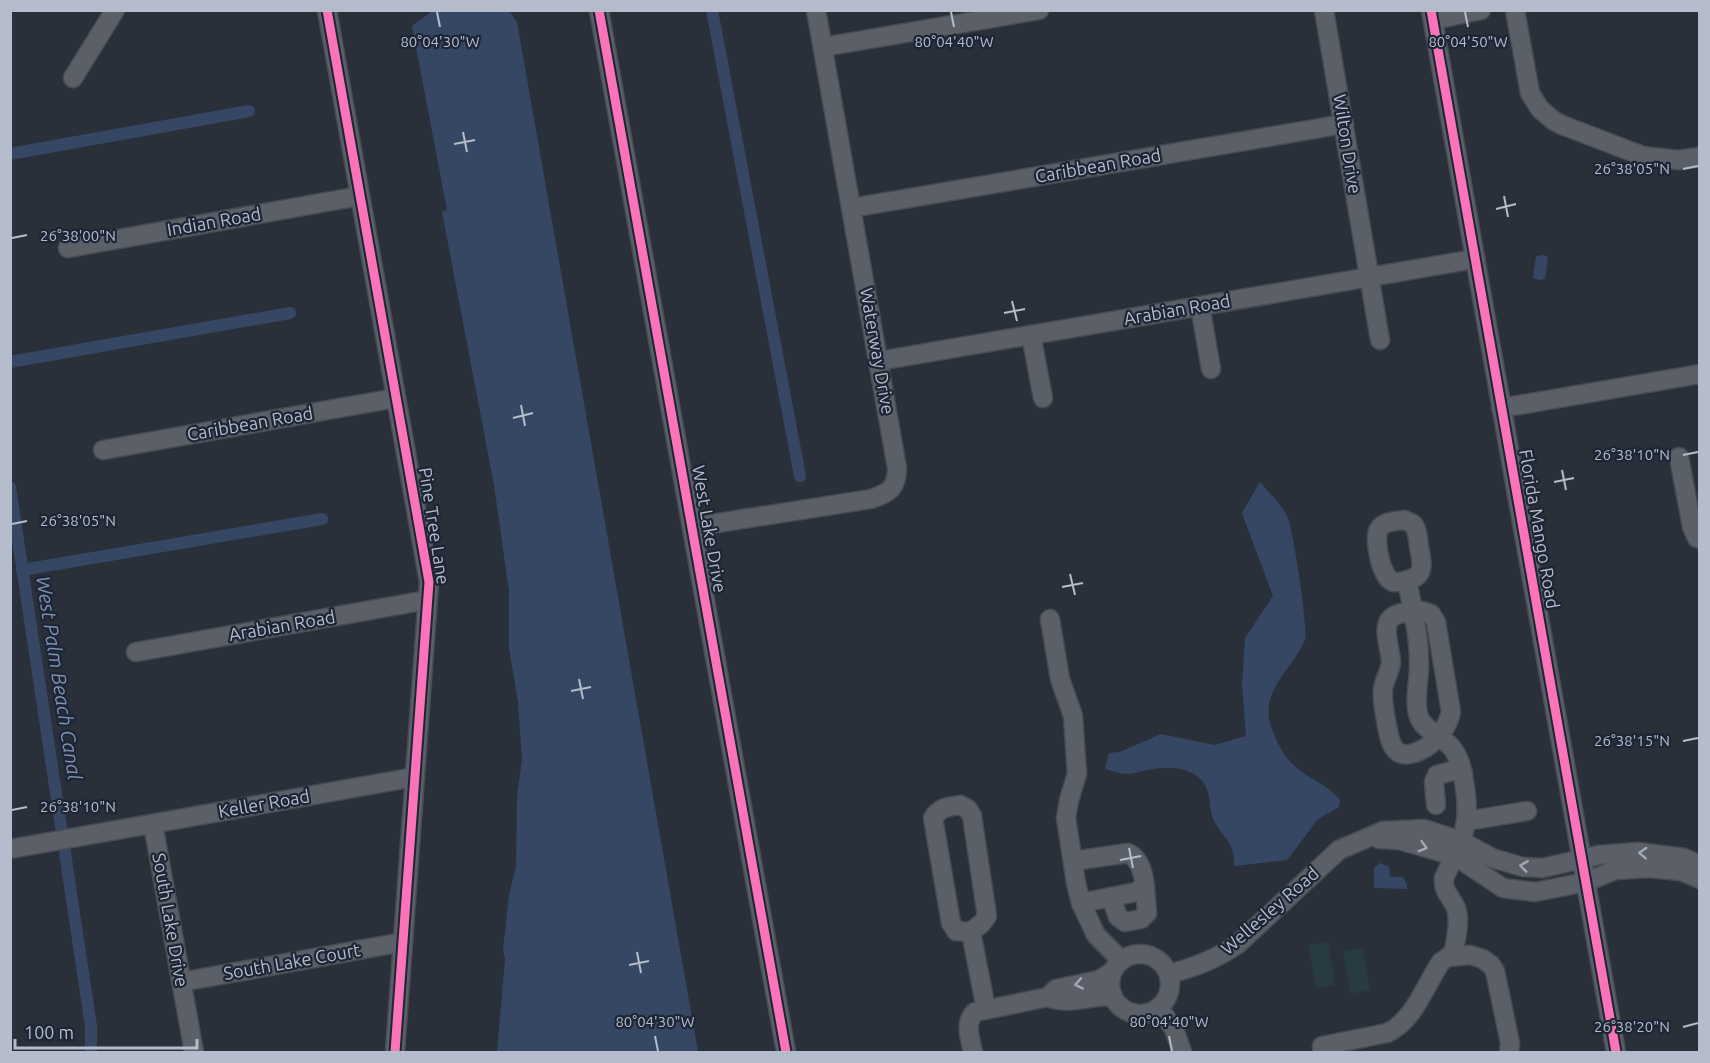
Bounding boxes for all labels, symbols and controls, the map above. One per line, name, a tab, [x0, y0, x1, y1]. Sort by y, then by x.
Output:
text: 80°04'30"W	[400, 33, 480, 50]
text: 80°04'40"W	[914, 33, 994, 50]
text: 80°04'50"W	[1428, 33, 1508, 50]
street label: Wilton Drive	[1330, 93, 1366, 195]
street label: Caribbean Road	[1033, 144, 1162, 186]
text: 26°38'05"N	[1594, 160, 1670, 177]
street label: Indian Road	[165, 203, 262, 239]
text: 26°38'00"N	[40, 227, 116, 244]
street label: Waterway Drive	[857, 286, 899, 416]
street label: Arabian Road	[1122, 290, 1232, 328]
street label: Caribbean Road	[185, 402, 314, 444]
text: 26°38'10"N	[1594, 446, 1670, 463]
street label: Florida Mango Road	[1516, 448, 1564, 610]
street label: West Lake Drive	[689, 463, 731, 594]
street label: Pine Tree Lane	[416, 466, 454, 586]
text: 26°38'05"N	[40, 512, 116, 529]
water label: West Palm Beach Canal	[32, 574, 87, 782]
street label: Arabian Road	[227, 606, 337, 644]
text: 26°38'15"N	[1594, 732, 1670, 749]
street label: Keller Road	[217, 785, 311, 821]
text: 26°38'10"N	[40, 798, 116, 815]
one-way arrow	[1417, 840, 1427, 852]
one-way arrow	[1638, 846, 1647, 859]
street label: South Lake Drive	[149, 851, 193, 988]
one-way arrow	[1520, 861, 1529, 873]
street label: Wellesley Road	[1217, 863, 1322, 958]
street label: South Lake Court	[222, 939, 362, 983]
one-way arrow	[1075, 977, 1085, 990]
scale bar	[15, 1012, 196, 1050]
text: 80°04'30"W	[615, 1013, 695, 1030]
text: 80°04'40"W	[1129, 1013, 1209, 1030]
text: 26°38'20"N	[1594, 1018, 1670, 1035]
text: 100 m	[24, 1022, 74, 1042]

